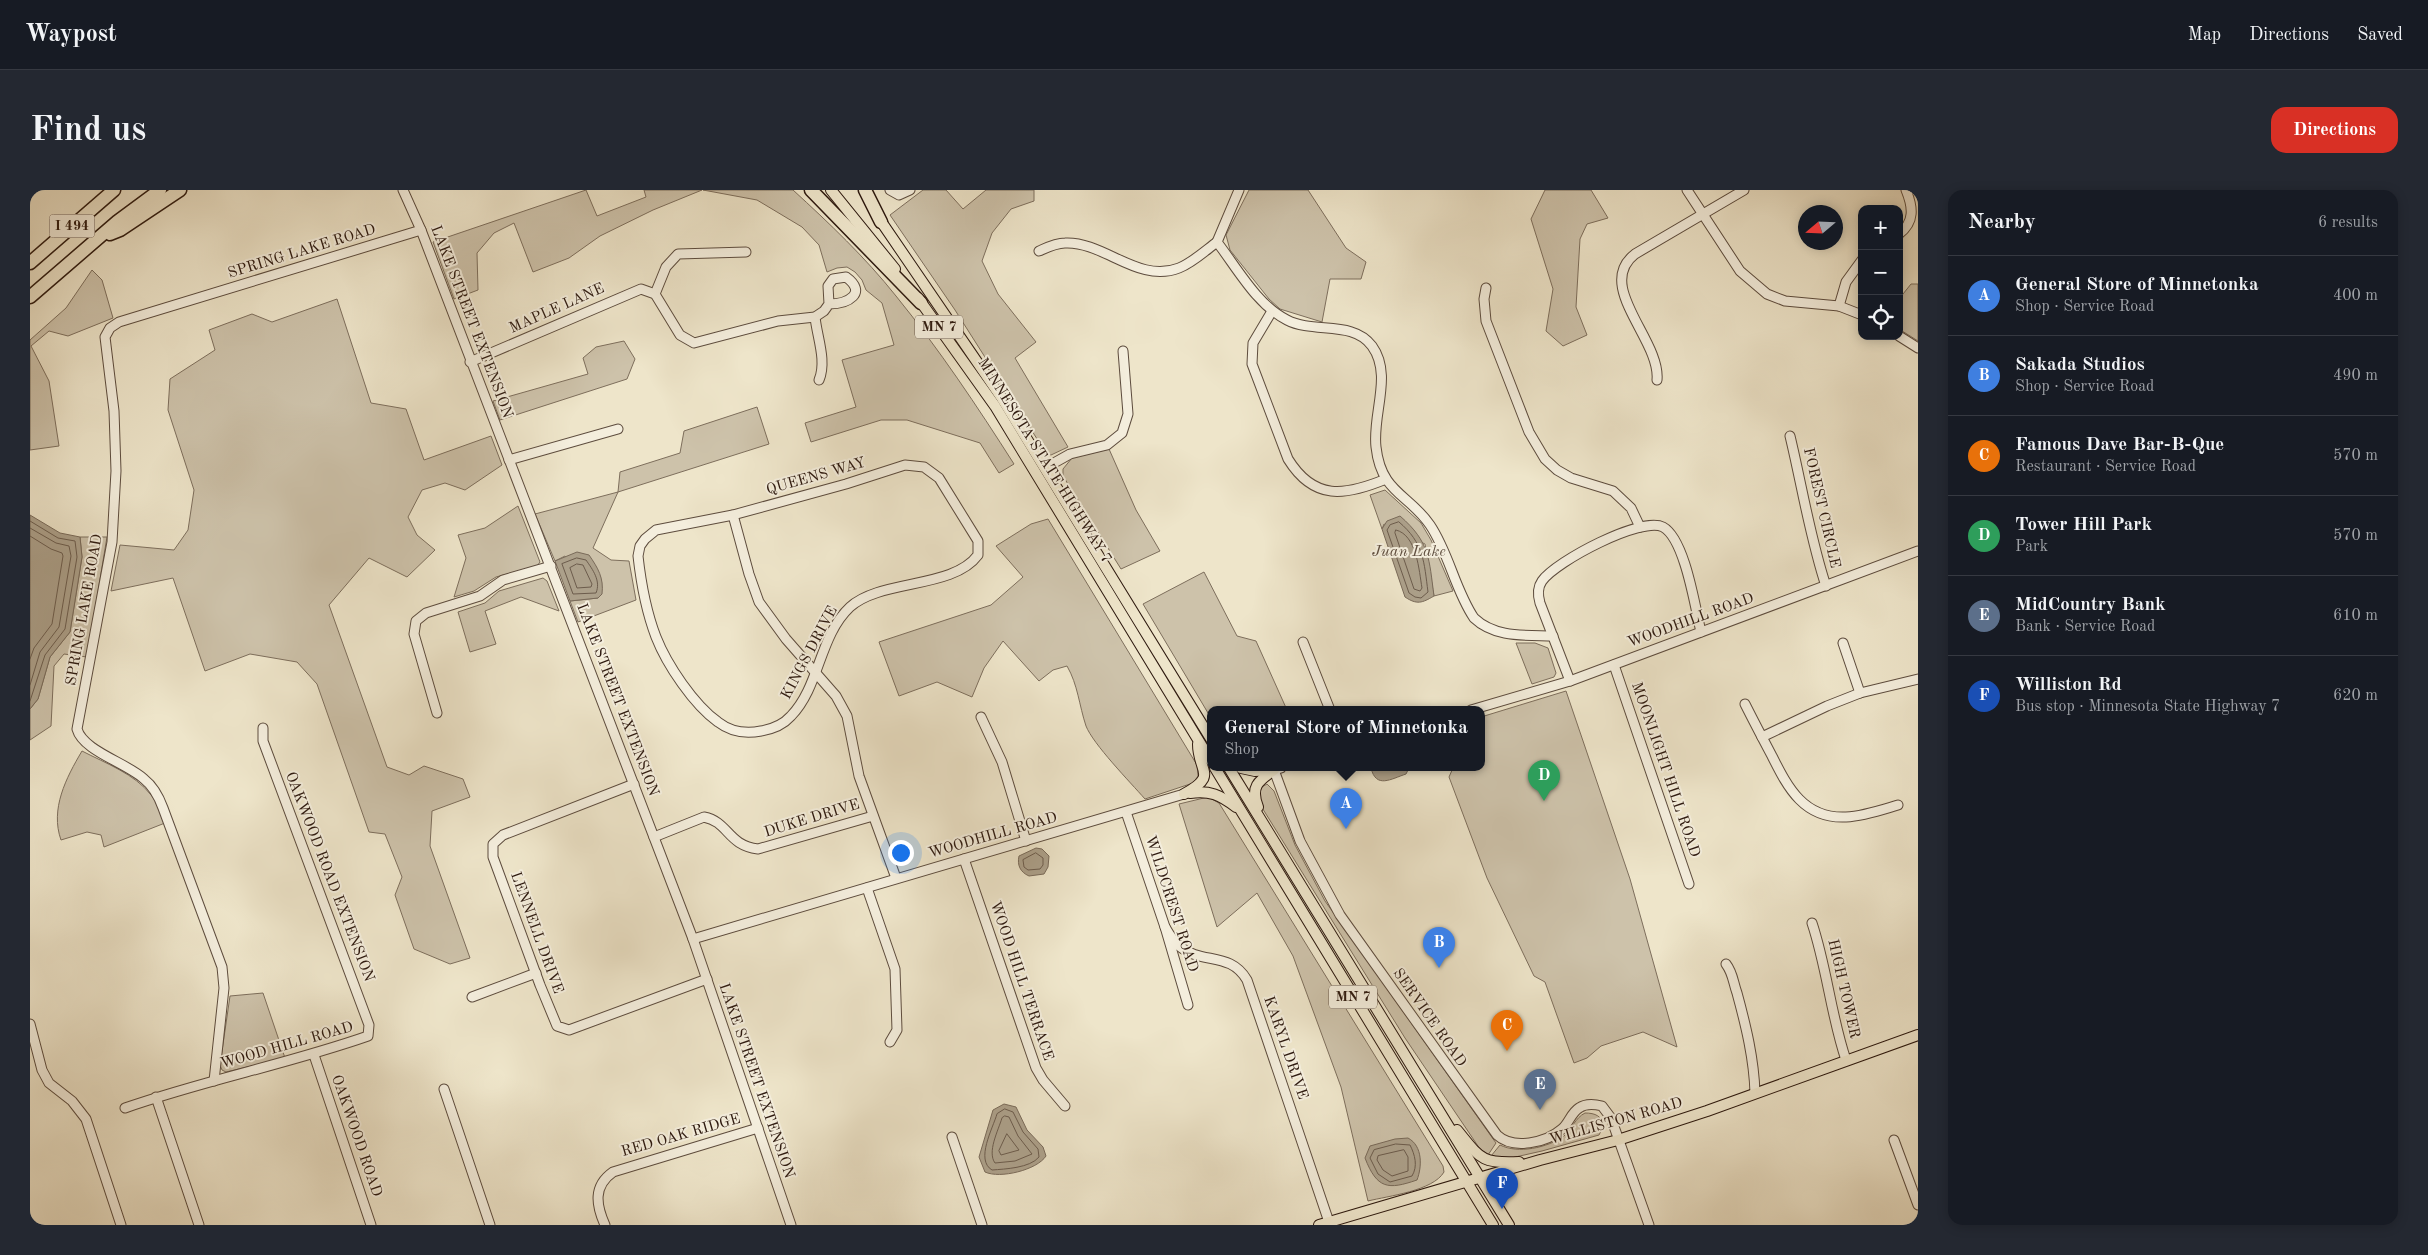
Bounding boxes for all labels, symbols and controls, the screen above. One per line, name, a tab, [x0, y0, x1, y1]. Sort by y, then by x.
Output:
text: Waypost	[25, 23, 117, 47]
text: Map	[2188, 26, 2221, 44]
text: Directions	[2249, 26, 2329, 44]
text: Saved	[2357, 26, 2403, 44]
button: Directions	[2271, 107, 2398, 153]
text: Find us	[30, 113, 146, 148]
north arrow	[1798, 205, 1843, 250]
map controls	[1858, 205, 1903, 340]
button: +	[1858, 205, 1903, 250]
text: Nearby	[1968, 212, 2036, 233]
road number: I 494	[50, 214, 94, 238]
text: 6 results	[2318, 215, 2378, 231]
street label: SPRING LAKE ROAD	[226, 222, 378, 282]
street label: LAKE STREET EXTENSION	[427, 224, 515, 421]
button: −	[1858, 250, 1903, 295]
text: General Store of Minnetonka	[2015, 276, 2259, 295]
street label: MAPLE LANE	[507, 281, 607, 337]
text: A	[1978, 288, 1990, 304]
text: 400 m	[2333, 288, 2378, 304]
button: locate	[1858, 295, 1903, 340]
text: Shop · Service Road	[2015, 299, 2154, 315]
road number: MN 7	[915, 315, 963, 338]
street label: MINNESOTA STATE HIGHWAY 7	[974, 356, 1114, 566]
text: Sakada Studios	[2015, 356, 2145, 375]
text: B	[1978, 368, 1990, 384]
text: 490 m	[2333, 368, 2378, 384]
text: Shop · Service Road	[2015, 379, 2154, 395]
text: Famous Dave Bar-B-Que	[2015, 436, 2224, 455]
street label: FOREST CIRCLE	[1800, 446, 1842, 570]
text: C	[1979, 448, 1989, 464]
text: 570 m	[2333, 448, 2378, 464]
street label: QUEENS WAY	[765, 456, 867, 498]
text: Restaurant · Service Road	[2015, 459, 2196, 475]
text: Tower Hill Park	[2015, 516, 2152, 535]
text: D	[1978, 528, 1990, 544]
text: 570 m	[2333, 528, 2378, 544]
street label: SPRING LAKE ROAD	[64, 533, 106, 687]
text: Park	[2015, 539, 2048, 555]
water label: Juan Lake	[1372, 544, 1446, 560]
street label: WOODHILL ROAD	[1626, 591, 1756, 651]
text: MidCountry Bank	[2015, 596, 2166, 615]
street label: LAKE STREET EXTENSION	[573, 602, 661, 799]
street label: KINGS DRIVE	[779, 604, 841, 702]
text: E	[1978, 608, 1990, 624]
text: 610 m	[2333, 608, 2378, 624]
text: Bank · Service Road	[2015, 619, 2155, 635]
text: Williston Rd	[2015, 676, 2122, 695]
street label: MOONLIGHT HILL ROAD	[1628, 680, 1702, 860]
text: F	[1979, 688, 1989, 704]
text: 620 m	[2333, 688, 2378, 704]
text: Bus stop · Minnesota State Highway 7	[2015, 699, 2280, 715]
popup	[1207, 706, 1485, 771]
text: General Store of Minnetonka	[1224, 719, 1468, 738]
text: Shop	[1224, 742, 1259, 758]
pin: D	[1528, 760, 1560, 801]
street label: OAKWOOD ROAD EXTENSION	[282, 770, 376, 984]
pin: A	[1330, 788, 1362, 829]
street label: DUKE DRIVE	[763, 797, 861, 841]
street label: WOODHILL ROAD	[927, 810, 1059, 862]
street label: WILDCREST ROAD	[1142, 834, 1200, 974]
your location	[888, 840, 914, 866]
street label: LENNELL DRIVE	[507, 870, 565, 996]
street label: WOOD HILL TERRACE	[987, 899, 1055, 1063]
pin: B	[1423, 927, 1455, 968]
street label: HIGH TOWER	[1824, 938, 1862, 1040]
street label: SERVICE ROAD	[1390, 966, 1468, 1070]
street label: LAKE STREET EXTENSION	[715, 982, 797, 1181]
road number: MN 7	[1329, 986, 1377, 1009]
street label: KARYL DRIVE	[1260, 994, 1310, 1102]
pin: C	[1491, 1010, 1523, 1051]
street label: WOOD HILL ROAD	[219, 1020, 355, 1072]
pin: E	[1524, 1069, 1556, 1110]
street label: OAKWOOD ROAD	[328, 1073, 384, 1199]
street label: WILLISTON ROAD	[1548, 1096, 1684, 1148]
street label: RED OAK RIDGE	[620, 1112, 742, 1160]
pin: F	[1486, 1168, 1518, 1209]

